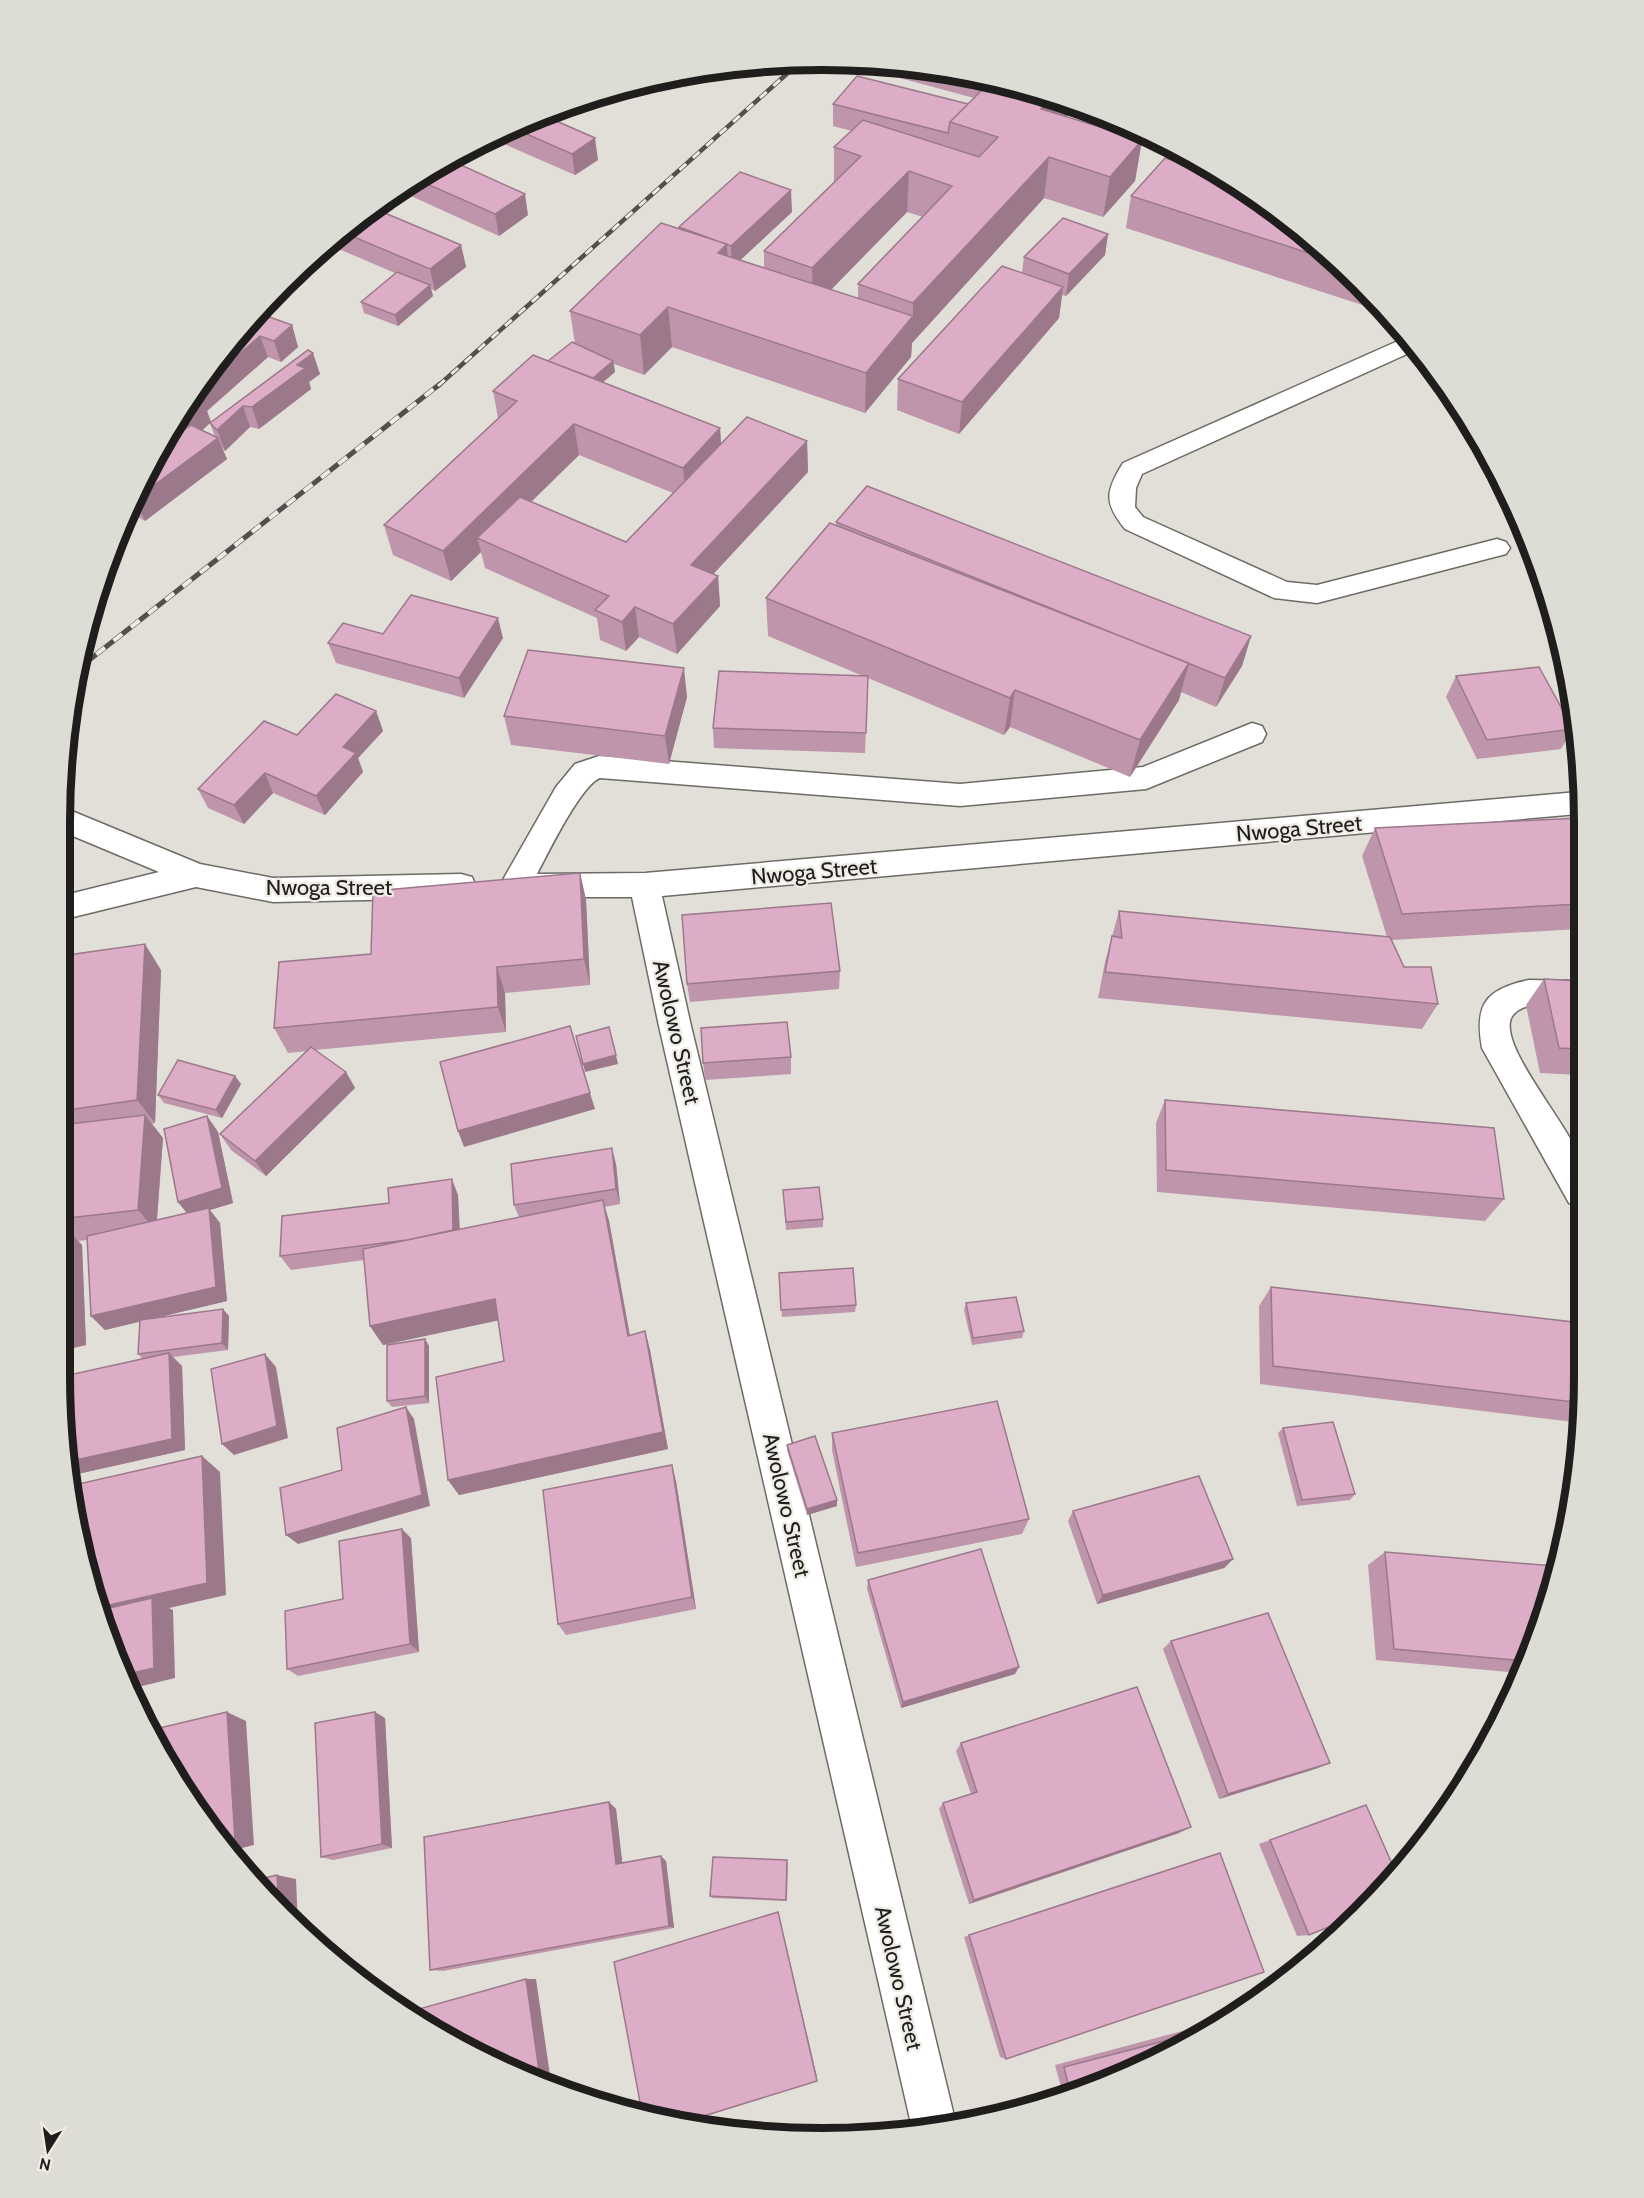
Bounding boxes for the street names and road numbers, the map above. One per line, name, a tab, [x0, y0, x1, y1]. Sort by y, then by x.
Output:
street label: Nwoga Street	[1235, 809, 1364, 847]
street label: Nwoga Street	[750, 852, 879, 890]
street label: Nwoga Street	[266, 874, 393, 901]
street label: Awolowo Street	[647, 957, 706, 1108]
street label: Awolowo Street	[757, 1430, 816, 1581]
street label: Awolowo Street	[869, 1903, 928, 2054]

